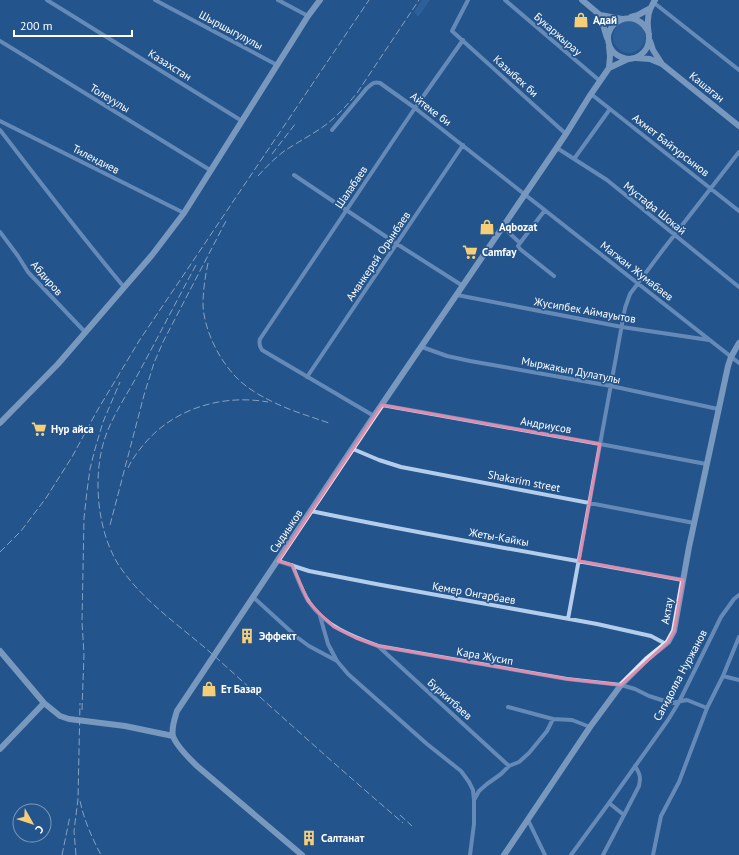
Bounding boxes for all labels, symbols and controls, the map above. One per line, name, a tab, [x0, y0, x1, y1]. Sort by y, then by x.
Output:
street label: Шыршыгулулы	[197, 7, 265, 53]
street label: Букаржырау	[531, 9, 585, 59]
shop icon: Адай	[572, 11, 590, 29]
scale bar	[14, 12, 132, 38]
place label: Адай	[593, 13, 617, 27]
text: 200 m	[20, 18, 53, 33]
street label: Казахстан	[146, 46, 194, 84]
street label: Казыбек би	[491, 52, 541, 100]
street label: Кашаган	[687, 69, 727, 105]
street label: Толеуулы	[87, 81, 133, 115]
street label: Айтеке би	[408, 89, 454, 129]
street label: Ахмет Байтурсынов	[630, 111, 712, 179]
street label: Тилендиев	[70, 141, 122, 177]
street label: Шалабаев	[332, 163, 370, 211]
street label: Мустафа Шокай	[621, 178, 689, 238]
street label: Аманкерей Орынбаев	[343, 208, 413, 304]
shop icon: Aqbozat	[478, 218, 496, 236]
place label: Aqbozat	[499, 220, 538, 234]
street label: Магжан Жумабаев	[598, 238, 676, 304]
supermarket icon: Camfay	[461, 243, 479, 261]
place label: Camfay	[482, 245, 517, 259]
street label: Абдиров	[28, 258, 66, 298]
street label: Жусипбек Аймауытов	[532, 294, 637, 326]
street label: Мыржакып Дулатулы	[520, 354, 622, 386]
street label: Андриусов	[519, 414, 573, 436]
supermarket icon: Нур айса	[30, 420, 48, 438]
place label: Нур айса	[51, 422, 94, 436]
street label: Shakarim street	[487, 467, 562, 495]
street label: Сыдиыков	[266, 507, 306, 555]
street label: Жеты-Кайкы	[467, 525, 530, 549]
street label: Кемер Онгарбаев	[431, 579, 517, 607]
street label: Актау	[658, 596, 676, 625]
building icon: Эффект	[238, 627, 256, 645]
street label: Сагидолла Нуржанов	[650, 627, 710, 723]
place label: Эффект	[259, 629, 297, 643]
street label: Кара Жусип	[456, 644, 515, 668]
street label: Буркитбаев	[425, 675, 475, 723]
shop icon: Ет Базар	[200, 680, 218, 698]
place label: Ет Базар	[221, 682, 262, 696]
north arrow	[12, 803, 52, 843]
text: С	[32, 822, 47, 836]
building icon: Салтанат	[300, 829, 318, 847]
place label: Салтанат	[321, 831, 365, 845]

